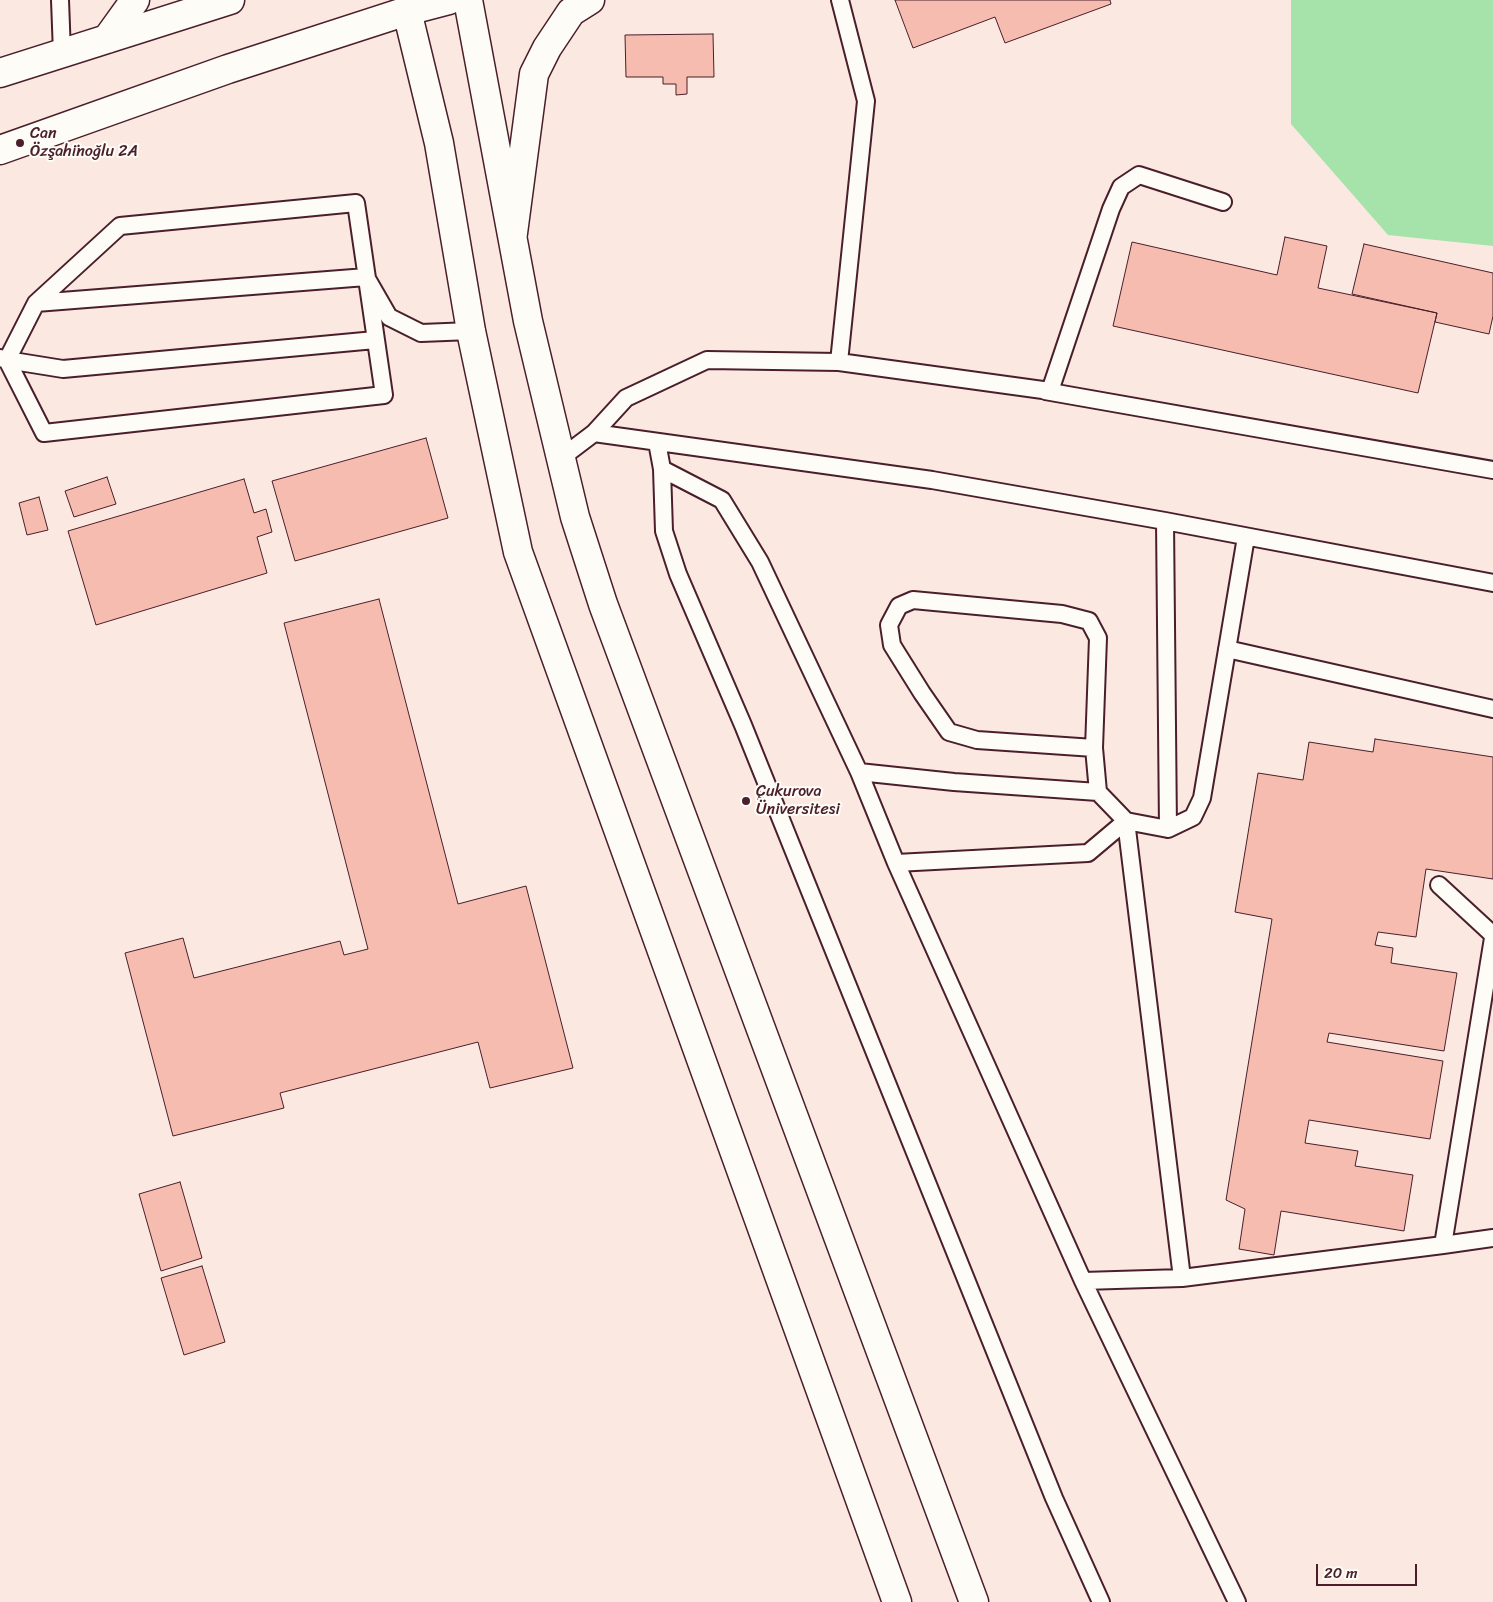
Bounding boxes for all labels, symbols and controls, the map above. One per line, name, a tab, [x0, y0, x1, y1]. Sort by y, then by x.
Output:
place label: Can Özşahi̇noğlu 2A	[30, 124, 138, 162]
marker: Can Özşahi̇noğlu 2A	[14, 137, 26, 149]
place label: Çukurova Üniversitesi	[756, 782, 840, 820]
marker: Çukurova Üniversitesi	[740, 795, 752, 807]
scale bar	[1318, 1554, 1419, 1586]
text: 20 m	[1324, 1560, 1358, 1586]

